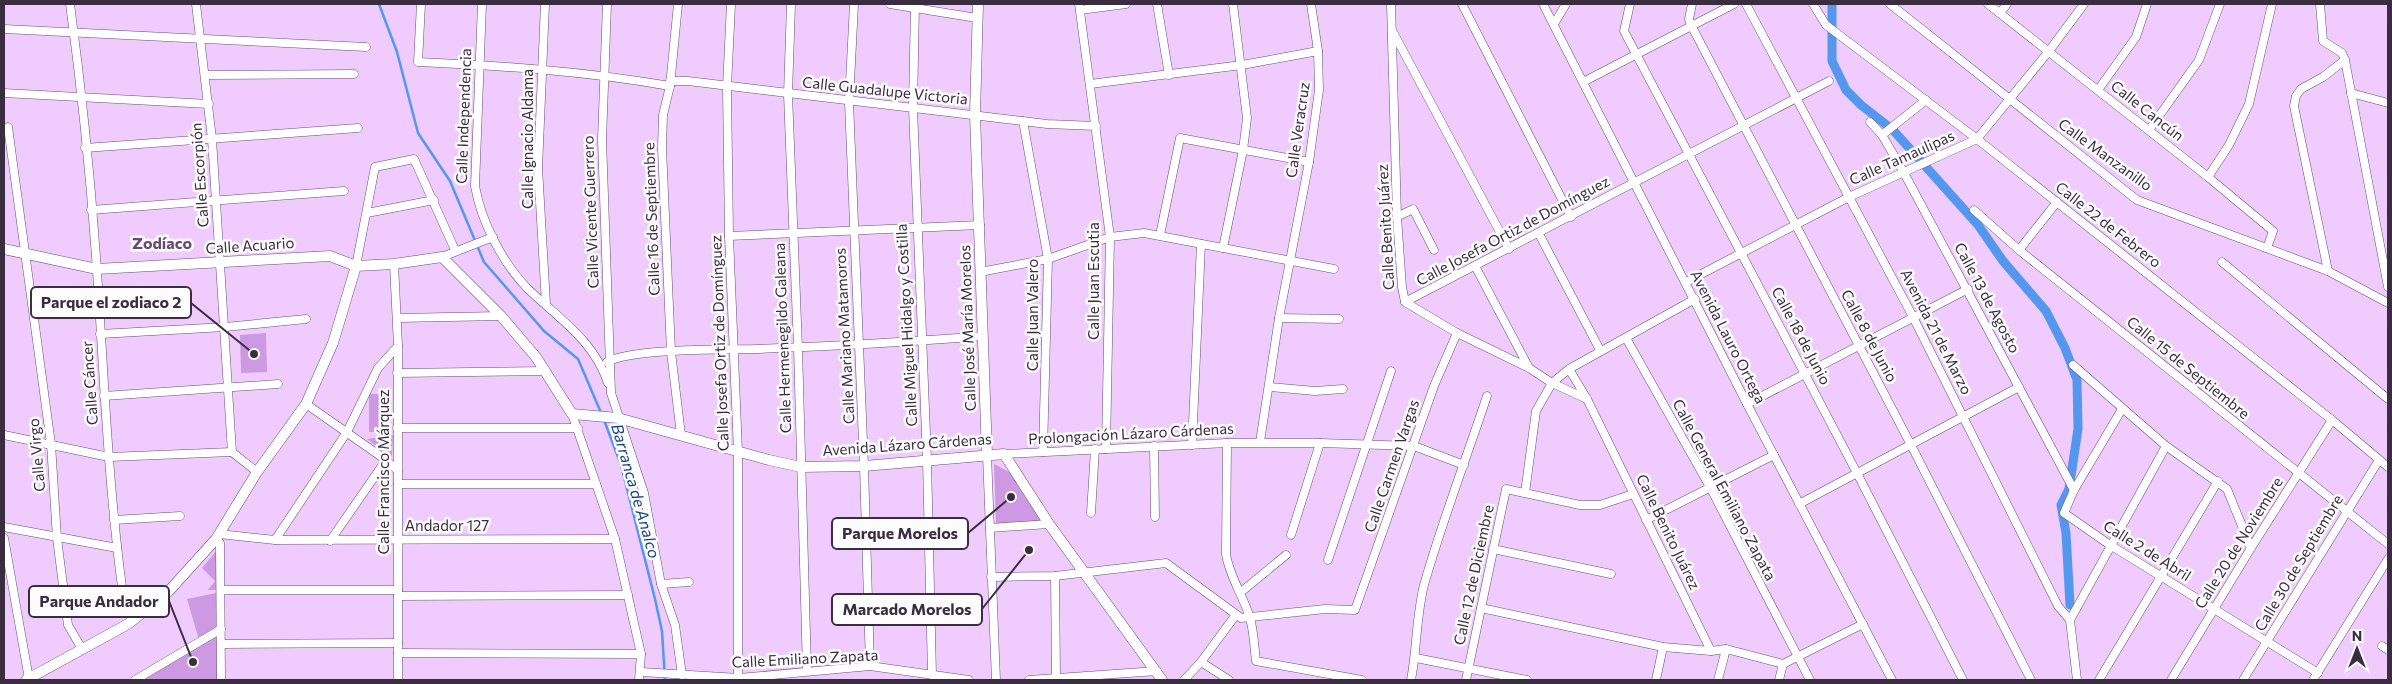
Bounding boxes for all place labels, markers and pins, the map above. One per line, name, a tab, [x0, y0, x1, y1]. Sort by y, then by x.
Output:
callout: Parque el zodiaco 2	[31, 287, 191, 318]
callout: Parque Morelos	[832, 518, 968, 549]
callout: Parque Andador	[29, 586, 169, 617]
callout: Marcado Morelos	[832, 594, 982, 625]

